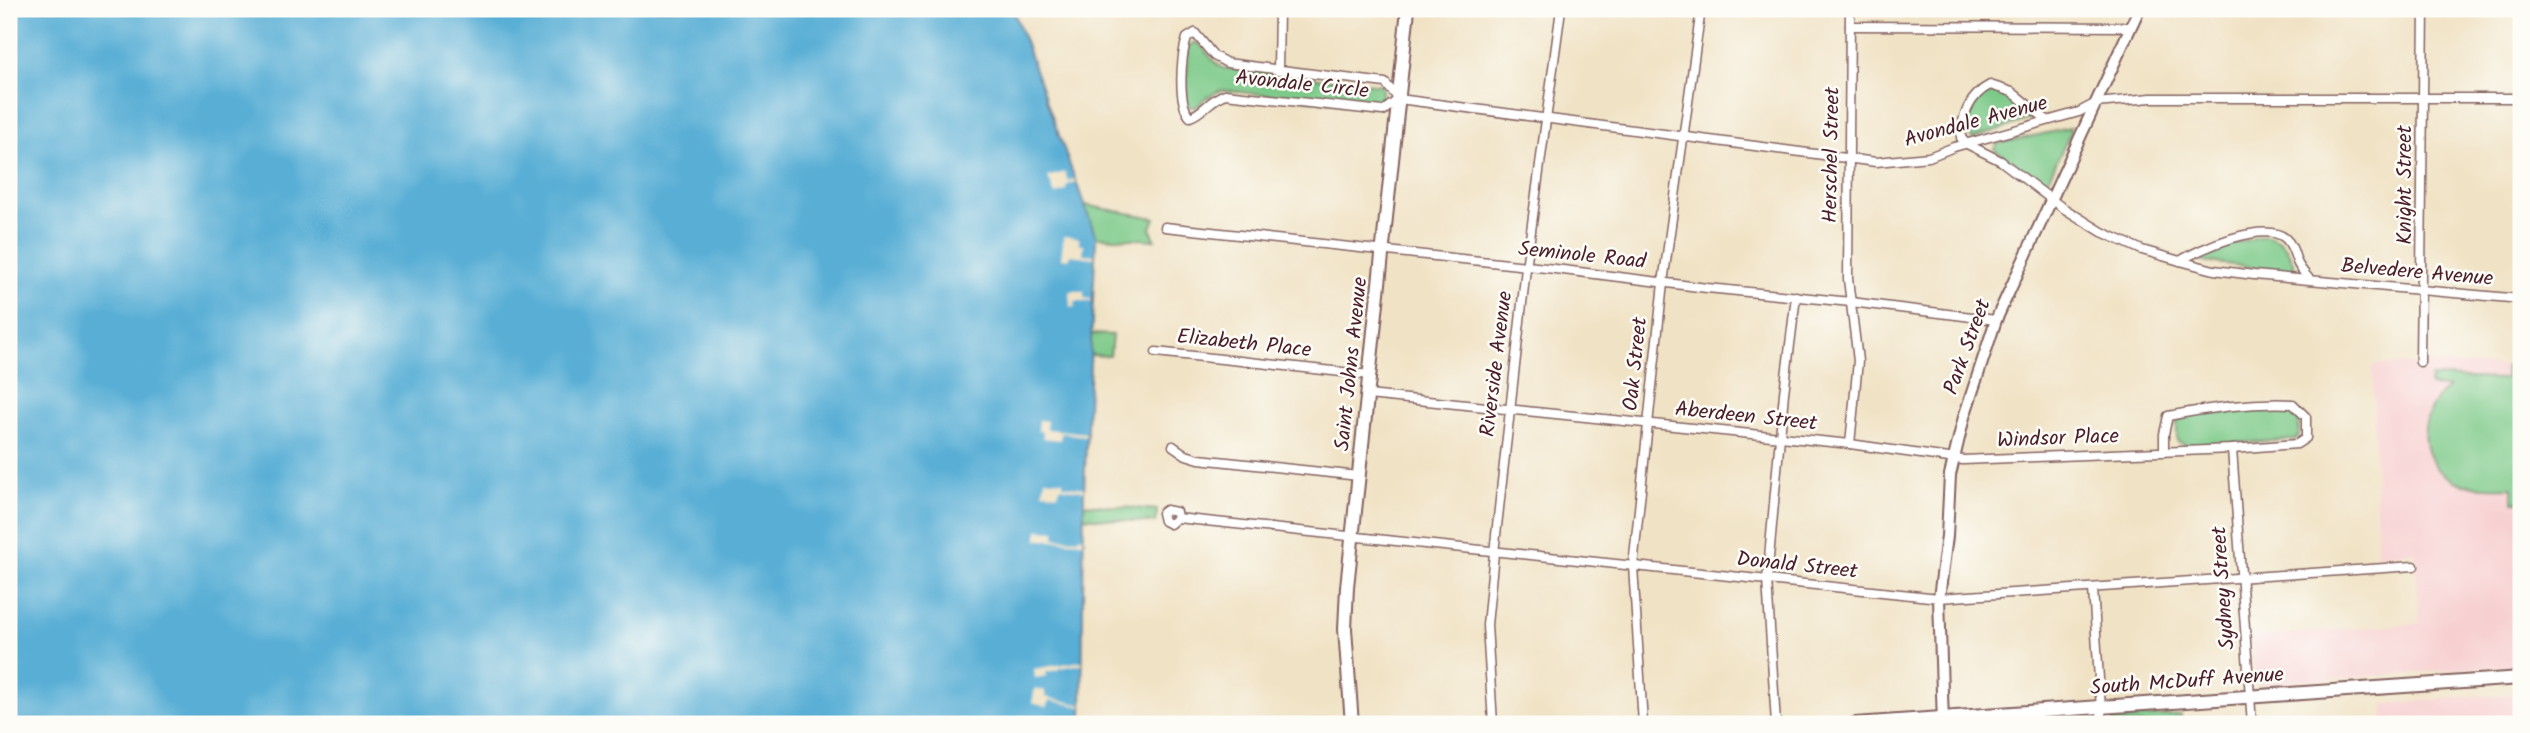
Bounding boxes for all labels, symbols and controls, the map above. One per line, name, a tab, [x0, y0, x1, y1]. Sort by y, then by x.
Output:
street label: Avondale Circle	[1234, 62, 1371, 108]
street label: Herschel Street	[1814, 86, 1850, 223]
street label: Avondale Avenue	[1900, 87, 2052, 157]
street label: Knight Street	[2389, 124, 2422, 245]
street label: Seminole Road	[1517, 233, 1648, 279]
street label: Belvedere Avenue	[2339, 250, 2495, 296]
street label: Saint Johns Avenue	[1326, 275, 1378, 453]
street label: Riverside Avenue	[1472, 289, 1522, 439]
street label: Park Street	[1935, 294, 2001, 400]
street label: Oak Street	[1615, 315, 1657, 413]
street label: Elizabeth Place	[1175, 321, 1313, 368]
street label: Aberdeen Street	[1673, 393, 1819, 441]
street label: Windsor Place	[1996, 420, 2120, 458]
street label: Sydney Street	[2203, 524, 2245, 651]
street label: Donald Street	[1735, 543, 1860, 589]
street label: South McDuff Avenue	[2089, 659, 2286, 705]

